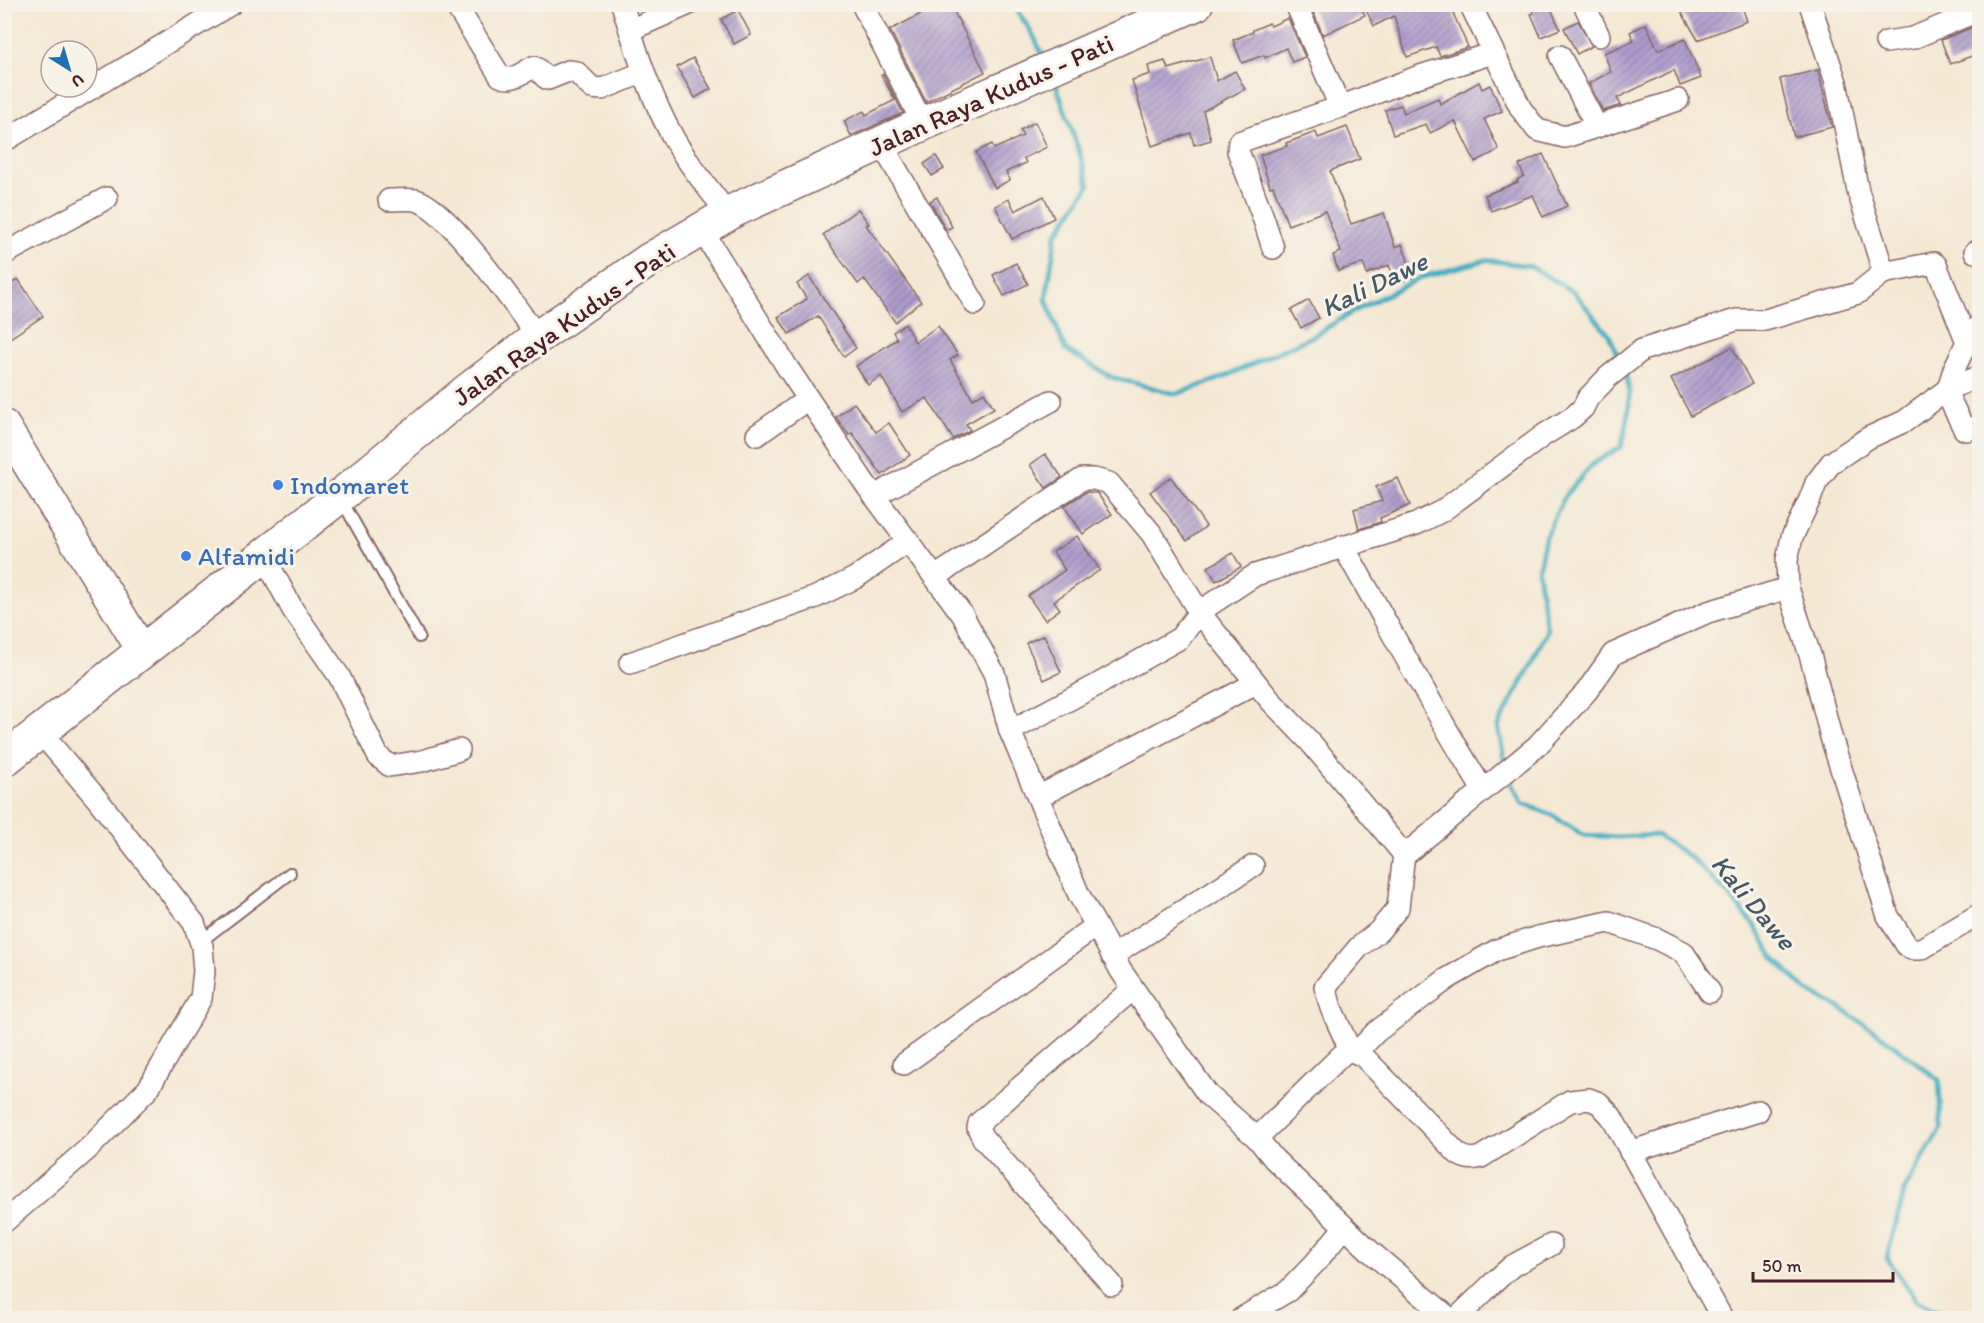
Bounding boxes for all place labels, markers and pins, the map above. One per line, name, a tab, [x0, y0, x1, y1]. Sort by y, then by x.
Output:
place label: Indomaret	[290, 469, 409, 501]
marker: Indomaret	[271, 478, 285, 492]
place label: Alfamidi	[198, 540, 295, 572]
marker: Alfamidi	[179, 549, 193, 563]

